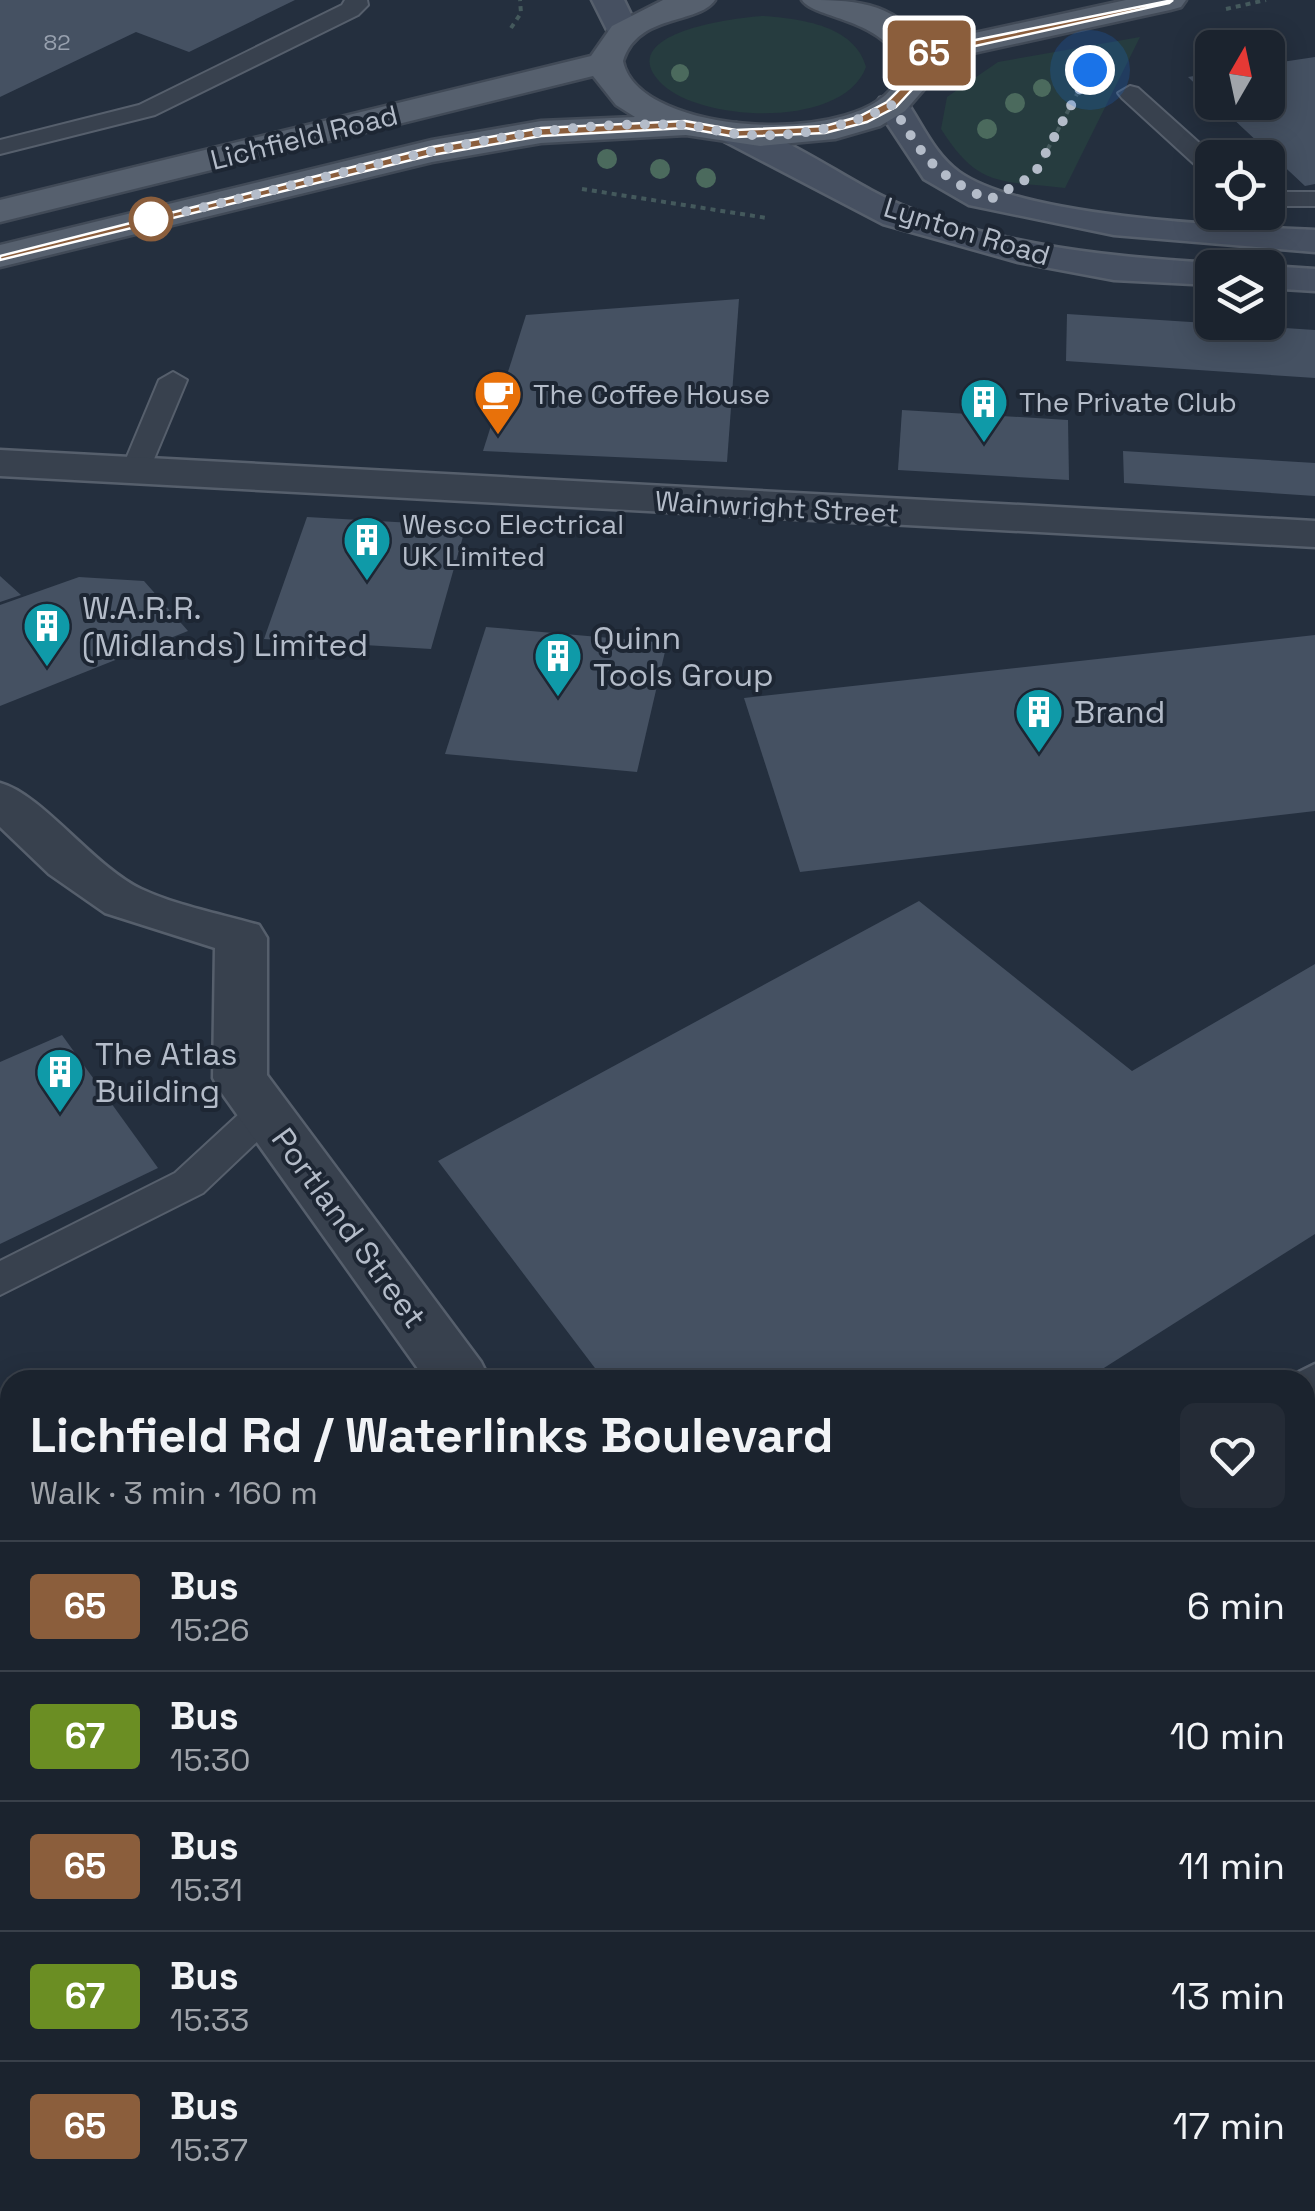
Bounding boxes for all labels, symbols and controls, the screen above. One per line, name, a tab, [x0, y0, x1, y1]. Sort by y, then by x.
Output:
line badge: 65	[884, 20, 974, 86]
house number: 82	[44, 28, 70, 56]
north arrow	[1195, 30, 1285, 120]
map controls	[1195, 30, 1285, 340]
text: 65	[908, 31, 950, 75]
your location	[1065, 45, 1115, 95]
street label: Lichfield Road	[207, 96, 401, 178]
button: locate	[1195, 140, 1285, 230]
street label: Lynton Road	[880, 189, 1054, 273]
unlabelled marker	[130, 198, 172, 240]
button: layers	[1195, 250, 1285, 340]
cafe icon: The Coffee House	[472, 368, 524, 436]
place label: The Coffee House	[533, 376, 770, 412]
building icon: The Private Club	[958, 376, 1010, 444]
place label: The Private Club	[1019, 384, 1237, 420]
street label: Wainwright Street	[654, 483, 900, 531]
place label: Wesco Electrical UK Limited	[402, 506, 624, 574]
building icon: Wesco Electrical UK Limited	[341, 514, 393, 582]
place label: W.A.R.R. (Midlands) Limited	[82, 588, 368, 665]
building icon: W.A.R.R. (Midlands) Limited	[21, 600, 73, 668]
place label: Quinn Tools Group	[593, 618, 774, 695]
building icon: Quinn Tools Group	[532, 630, 584, 698]
building icon: Brand	[1013, 686, 1065, 754]
place label: Brand	[1074, 692, 1165, 732]
place label: The Atlas Building	[95, 1034, 237, 1111]
building icon: The Atlas Building	[34, 1046, 86, 1114]
street label: Portland Street	[263, 1120, 435, 1336]
button: heart	[1180, 1403, 1285, 1508]
text: Lichfield Rd / Waterlinks Boulevard	[30, 1405, 833, 1466]
text: Walk · 3 min · 160 m	[30, 1473, 318, 1513]
text: Bus	[170, 1562, 239, 1610]
text: 6 min	[1187, 1582, 1285, 1630]
text: 65	[64, 1584, 106, 1628]
text: 15:26	[170, 1610, 250, 1650]
text: Bus	[170, 1692, 239, 1740]
text: 10 min	[1170, 1712, 1285, 1760]
text: 67	[65, 1714, 105, 1758]
text: 15:30	[170, 1740, 250, 1780]
text: Bus	[170, 1822, 239, 1870]
text: 11 min	[1178, 1842, 1285, 1890]
text: 65	[64, 1844, 106, 1888]
text: 15:31	[170, 1870, 243, 1910]
text: Bus	[170, 1952, 239, 2000]
text: 13 min	[1171, 1972, 1285, 2020]
text: 67	[65, 1974, 105, 2018]
text: 15:33	[170, 2000, 249, 2040]
text: Bus	[170, 2082, 239, 2130]
text: 17 min	[1173, 2102, 1285, 2150]
text: 65	[64, 2104, 106, 2148]
text: 15:37	[170, 2130, 248, 2170]

